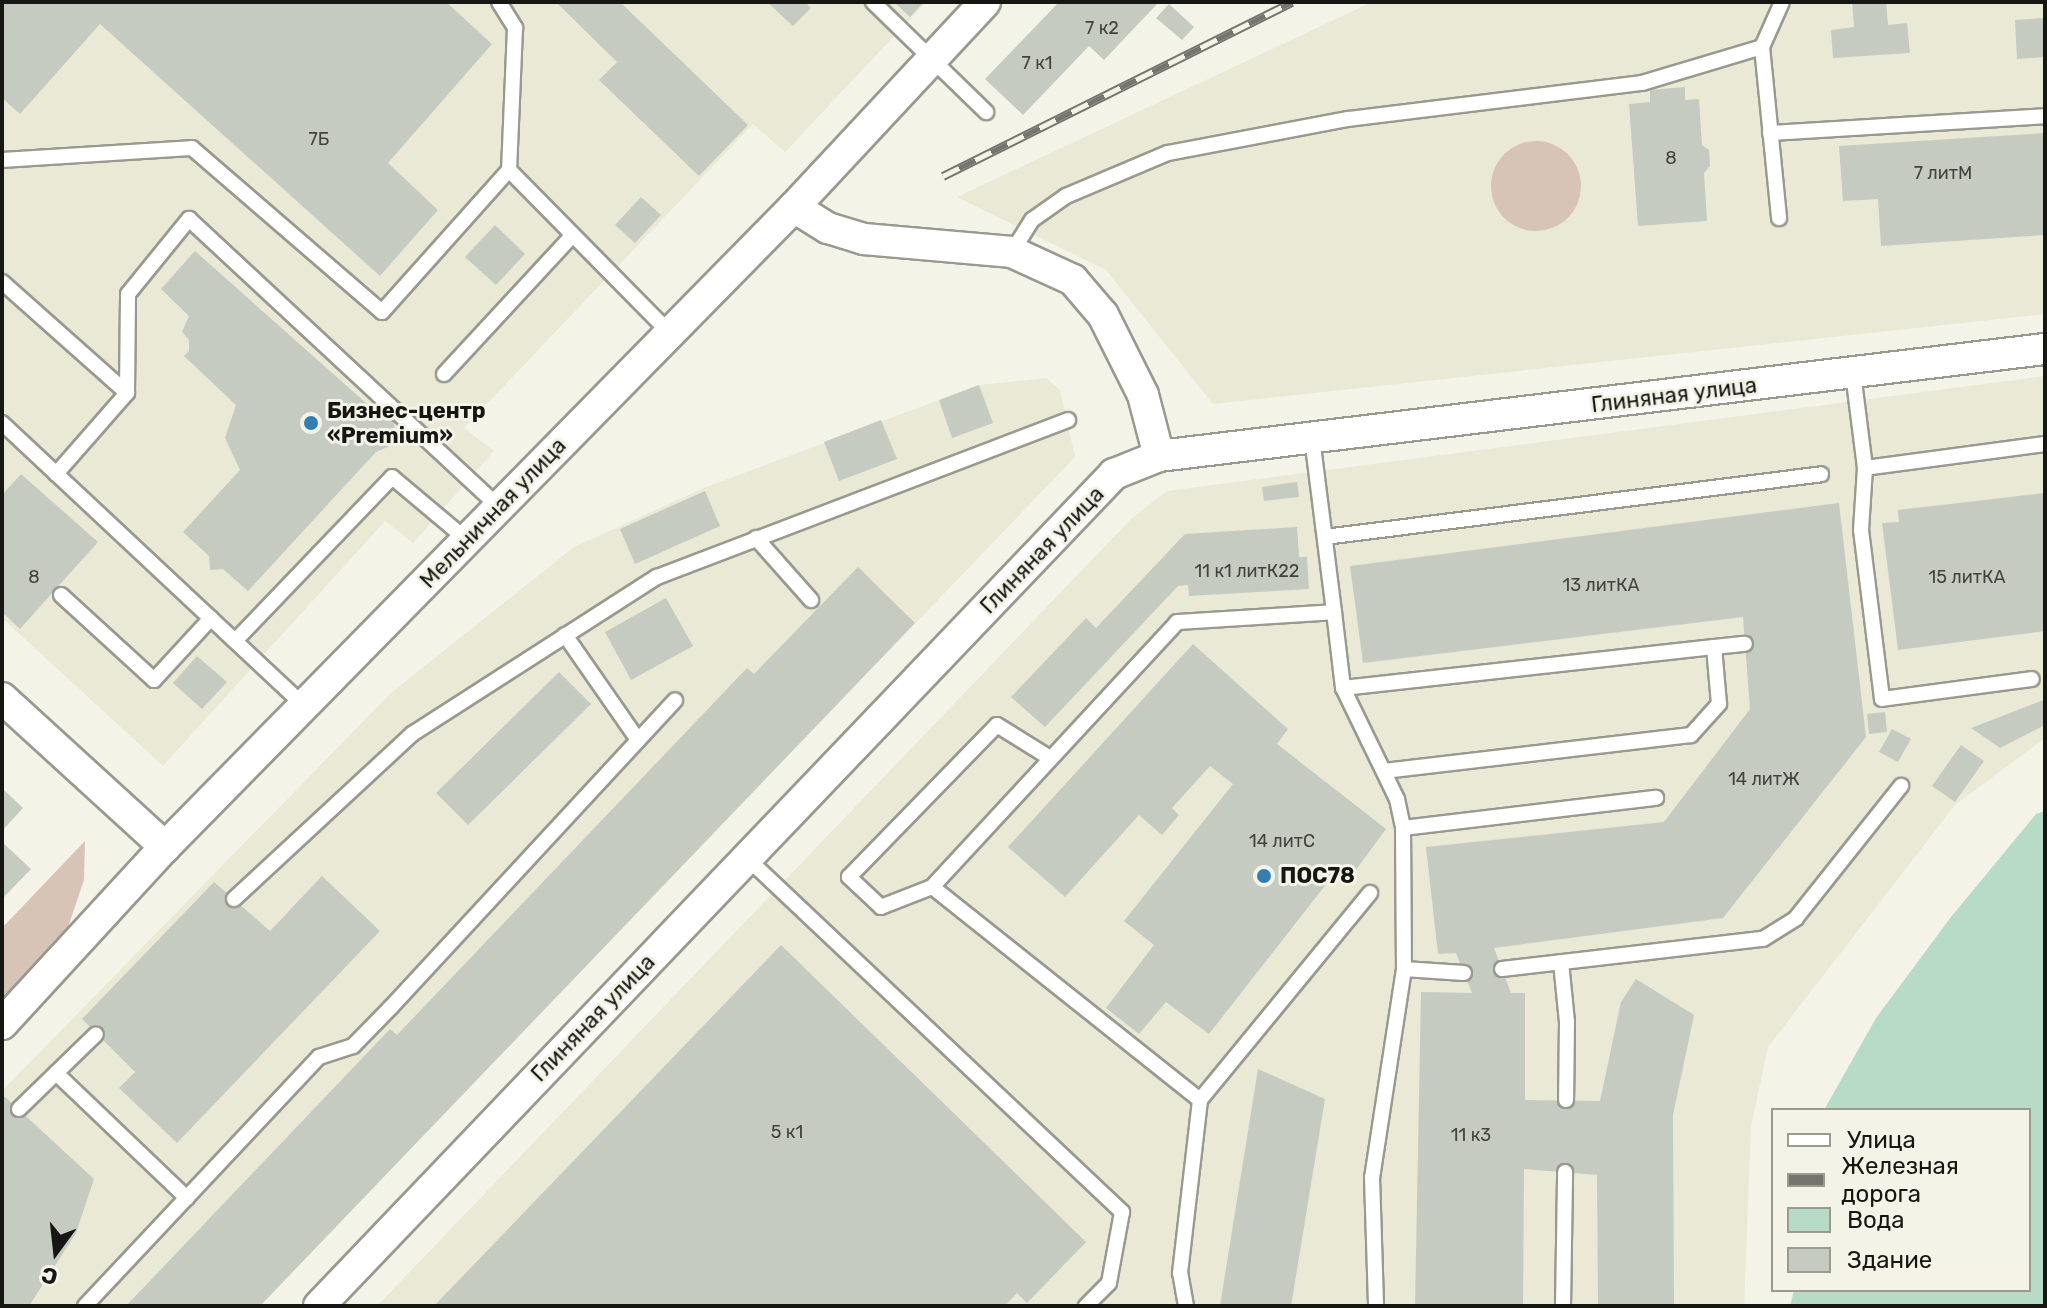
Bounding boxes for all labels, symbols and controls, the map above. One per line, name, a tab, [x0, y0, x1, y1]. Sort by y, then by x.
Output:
house number: 7 к2	[1085, 17, 1119, 39]
house number: 7 к1	[1022, 52, 1052, 74]
house number: 7Б	[309, 128, 329, 150]
house number: 8	[1665, 147, 1677, 169]
house number: 7 литМ	[1914, 162, 1972, 184]
street label: Глиняная улица	[1590, 372, 1758, 418]
place label: Бизнес-центр «Premium»	[327, 397, 486, 448]
marker: Бизнес-центр «Premium»	[302, 414, 320, 432]
street label: Мельничная улица	[415, 432, 571, 594]
street label: Глиняная улица	[975, 481, 1109, 619]
house number: 11 к1 литК22	[1195, 560, 1299, 582]
house number: 8	[28, 566, 40, 588]
house number: 15 литКА	[1928, 566, 2006, 588]
house number: 13 литКА	[1562, 574, 1640, 596]
house number: 14 литЖ	[1728, 768, 1800, 790]
house number: 14 литС	[1249, 830, 1315, 852]
place label: ПОС78	[1280, 863, 1355, 889]
marker: ПОС78	[1255, 867, 1273, 885]
street label: Глиняная улица	[526, 949, 660, 1087]
legend	[1771, 1108, 2031, 1292]
house number: 5 к1	[771, 1121, 803, 1143]
house number: 11 к3	[1451, 1124, 1491, 1146]
text: Улица	[1847, 1126, 1916, 1154]
text: Железная дорога	[1841, 1152, 1959, 1208]
text: Вода	[1847, 1206, 1904, 1234]
north arrow	[16, 1212, 96, 1292]
text: Здание	[1847, 1246, 1932, 1274]
text: С	[39, 1261, 61, 1291]

